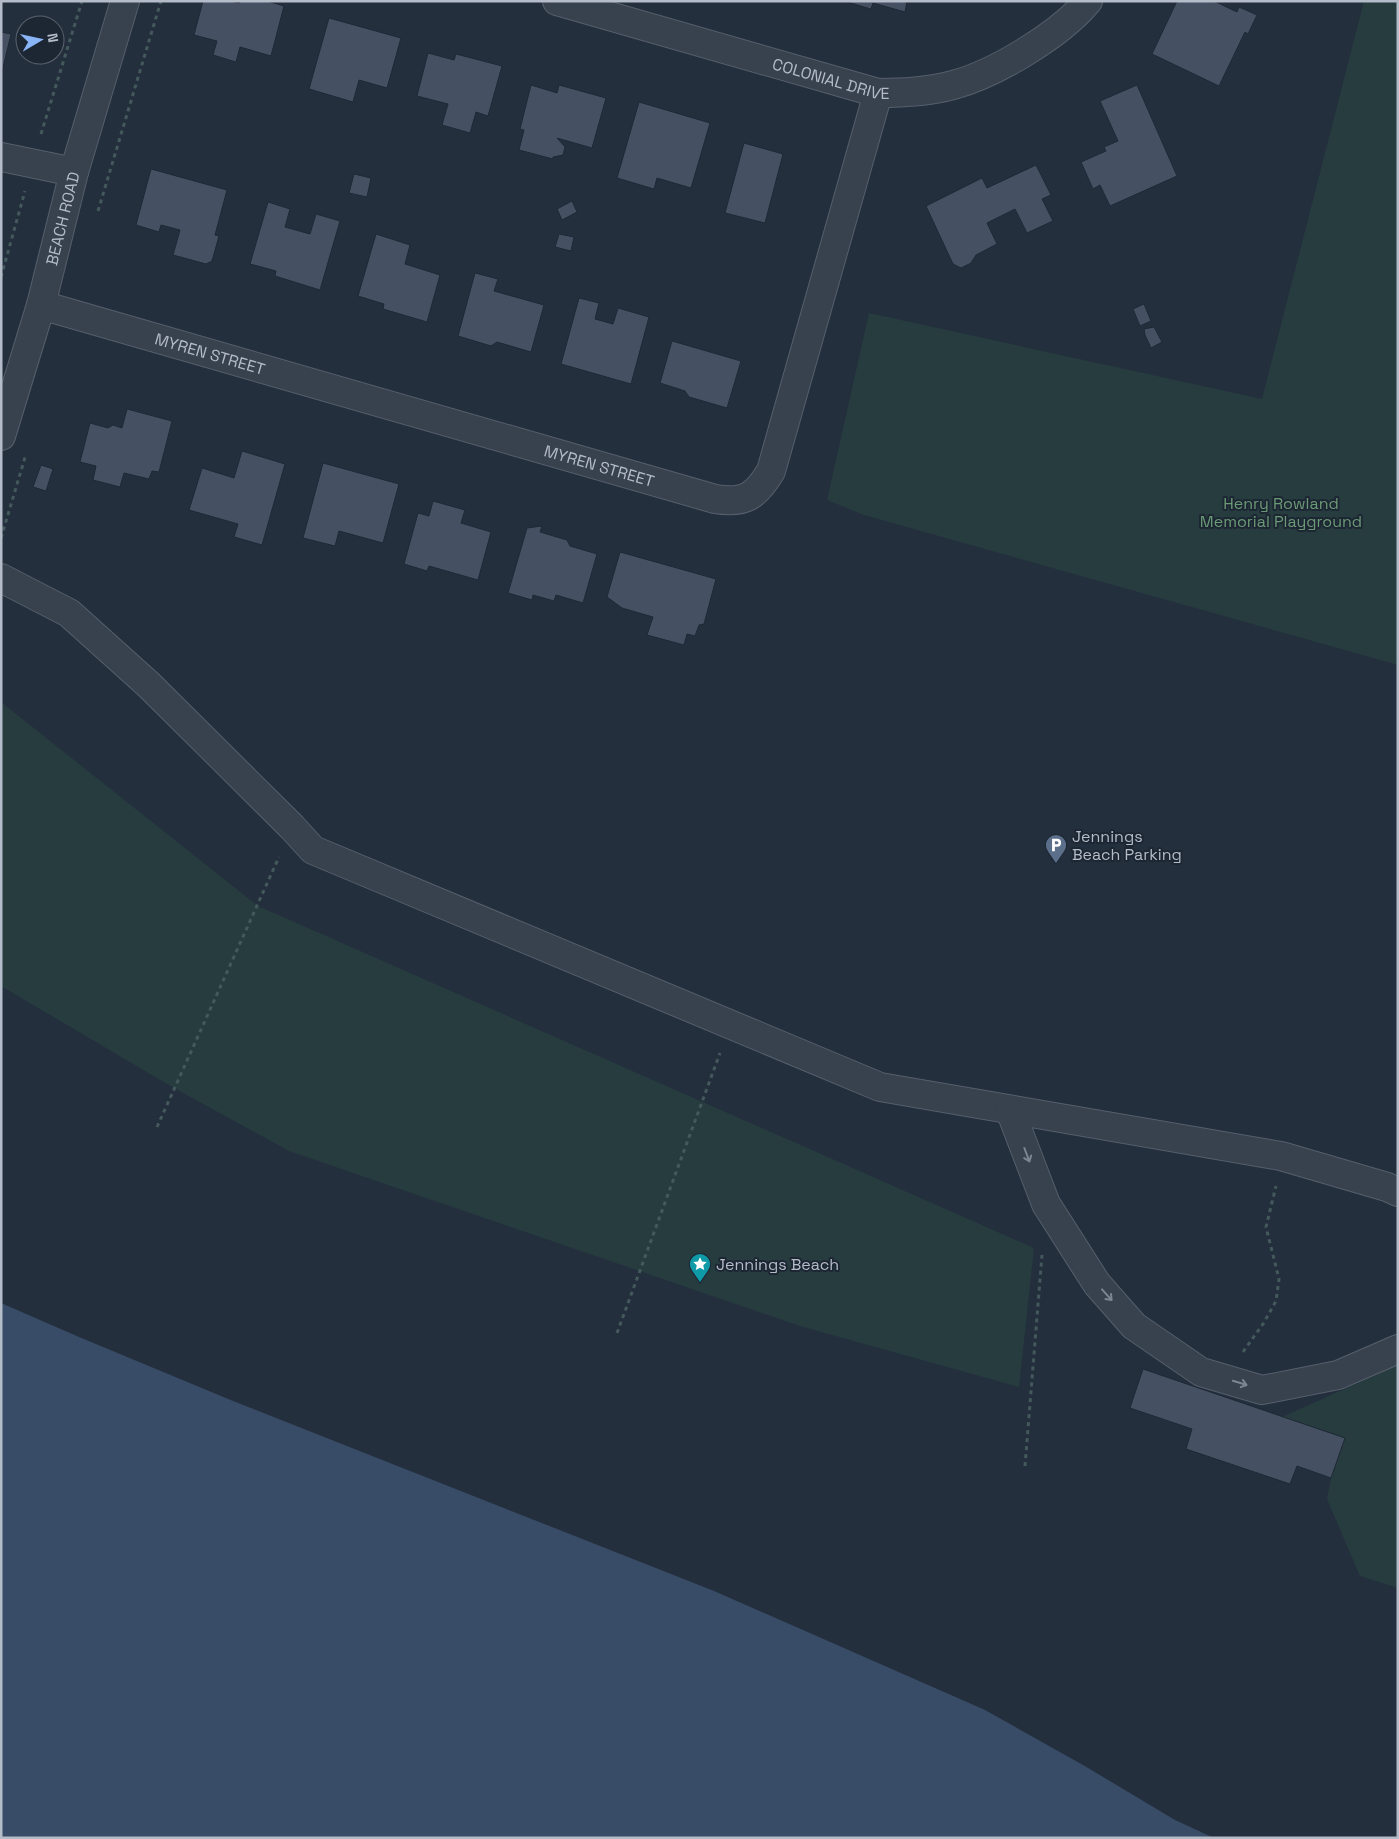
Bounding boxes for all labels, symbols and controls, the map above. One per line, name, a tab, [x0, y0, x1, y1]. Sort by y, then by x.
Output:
north arrow	[15, 15, 65, 65]
text: N	[43, 32, 62, 44]
street label: COLONIAL DRIVE	[770, 53, 890, 104]
street label: BEACH ROAD	[41, 170, 85, 268]
street label: MYREN STREET	[152, 328, 268, 380]
street label: MYREN STREET	[542, 440, 657, 492]
park label: Henry Rowland Memorial Playground	[1200, 493, 1362, 532]
place label: Jennings Beach Parking	[1072, 826, 1182, 865]
parking icon: Jennings Beach Parking	[1044, 833, 1068, 864]
one-way arrow	[1023, 1147, 1032, 1162]
place icon: Jennings Beach	[688, 1252, 712, 1283]
place label: Jennings Beach	[716, 1254, 839, 1275]
one-way arrow	[1101, 1289, 1113, 1302]
one-way arrow	[1232, 1379, 1248, 1389]

